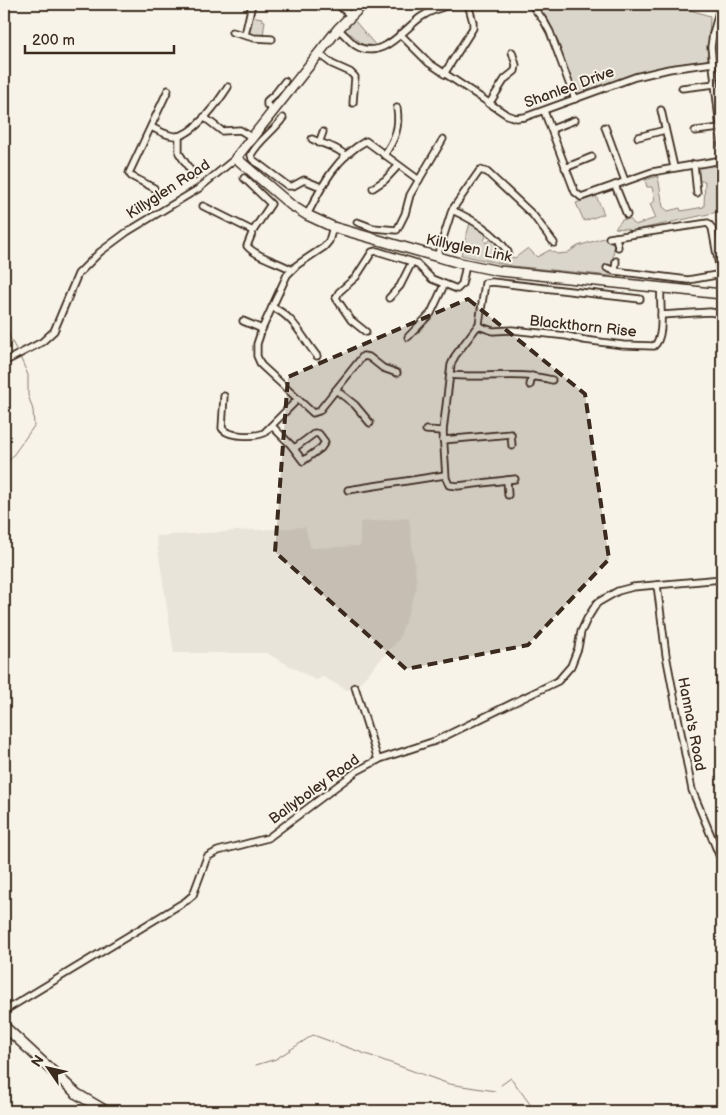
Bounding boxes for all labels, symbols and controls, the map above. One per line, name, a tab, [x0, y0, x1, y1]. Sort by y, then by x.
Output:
scale bar	[25, 22, 174, 54]
text: 200 m	[32, 31, 75, 50]
street label: Shanlea Drive	[522, 62, 617, 113]
street label: Killyglen Road	[123, 155, 214, 223]
street label: Killyglen Link	[424, 230, 514, 267]
street label: Blackthorn Rise	[528, 311, 638, 342]
street label: Hanna's Road	[673, 676, 710, 773]
street label: Ballyboley Road	[265, 750, 363, 829]
north arrow	[22, 1042, 72, 1092]
text: N	[28, 1052, 48, 1070]

